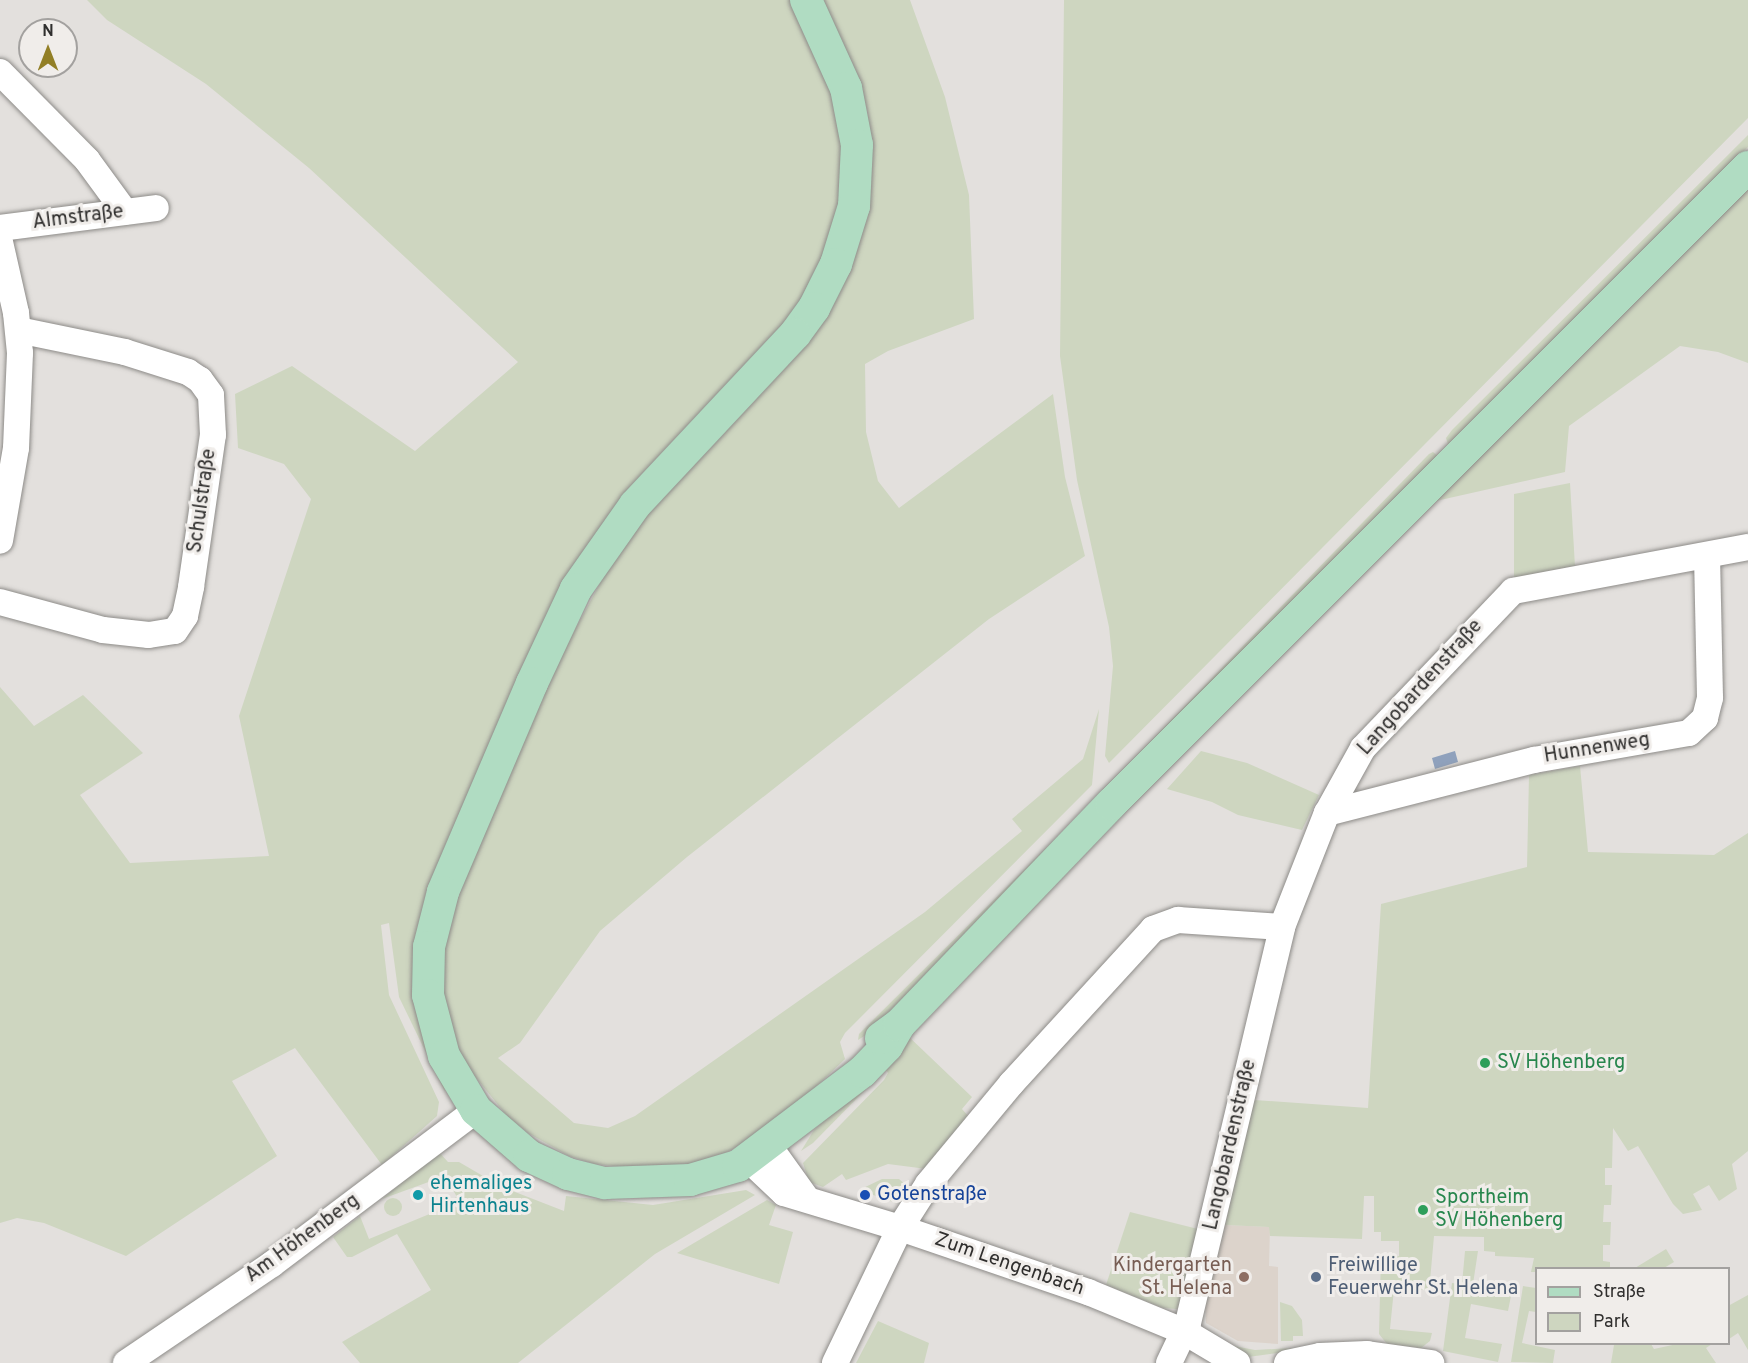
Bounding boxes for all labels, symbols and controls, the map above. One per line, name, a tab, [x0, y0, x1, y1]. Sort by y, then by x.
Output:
north arrow	[18, 18, 78, 78]
text: N	[42, 22, 54, 42]
street label: Almstraße	[31, 201, 125, 235]
street label: Schulstraße	[184, 447, 222, 555]
street label: Langobardenstraße	[1354, 615, 1488, 761]
street label: Hunnenweg	[1542, 729, 1652, 769]
place label: SV Höhenberg	[1497, 1051, 1626, 1075]
marker: SV Höhenberg	[1478, 1056, 1492, 1070]
street label: Langobardenstraße	[1200, 1057, 1262, 1233]
place label: ehemaliges Hirtenhaus	[430, 1172, 532, 1219]
place label: Gotenstraße	[877, 1183, 987, 1207]
place label: Sportheim SV Höhenberg	[1435, 1186, 1564, 1233]
marker: ehemaliges Hirtenhaus	[411, 1188, 425, 1202]
marker: Gotenstraße	[858, 1188, 872, 1202]
street label: Am Höhenberg	[241, 1190, 365, 1288]
marker: Sportheim SV Höhenberg	[1416, 1203, 1430, 1217]
street label: Zum Lengenbach	[931, 1228, 1087, 1302]
place label: Kindergarten St. Helena	[1113, 1254, 1232, 1301]
place label: Freiwillige Feuerwehr St. Helena	[1328, 1254, 1518, 1301]
legend	[1535, 1267, 1730, 1345]
marker: Kindergarten St. Helena	[1237, 1270, 1251, 1284]
marker: Freiwillige Feuerwehr St. Helena	[1309, 1270, 1323, 1284]
text: Straße	[1593, 1281, 1645, 1304]
text: Park	[1593, 1311, 1630, 1334]

